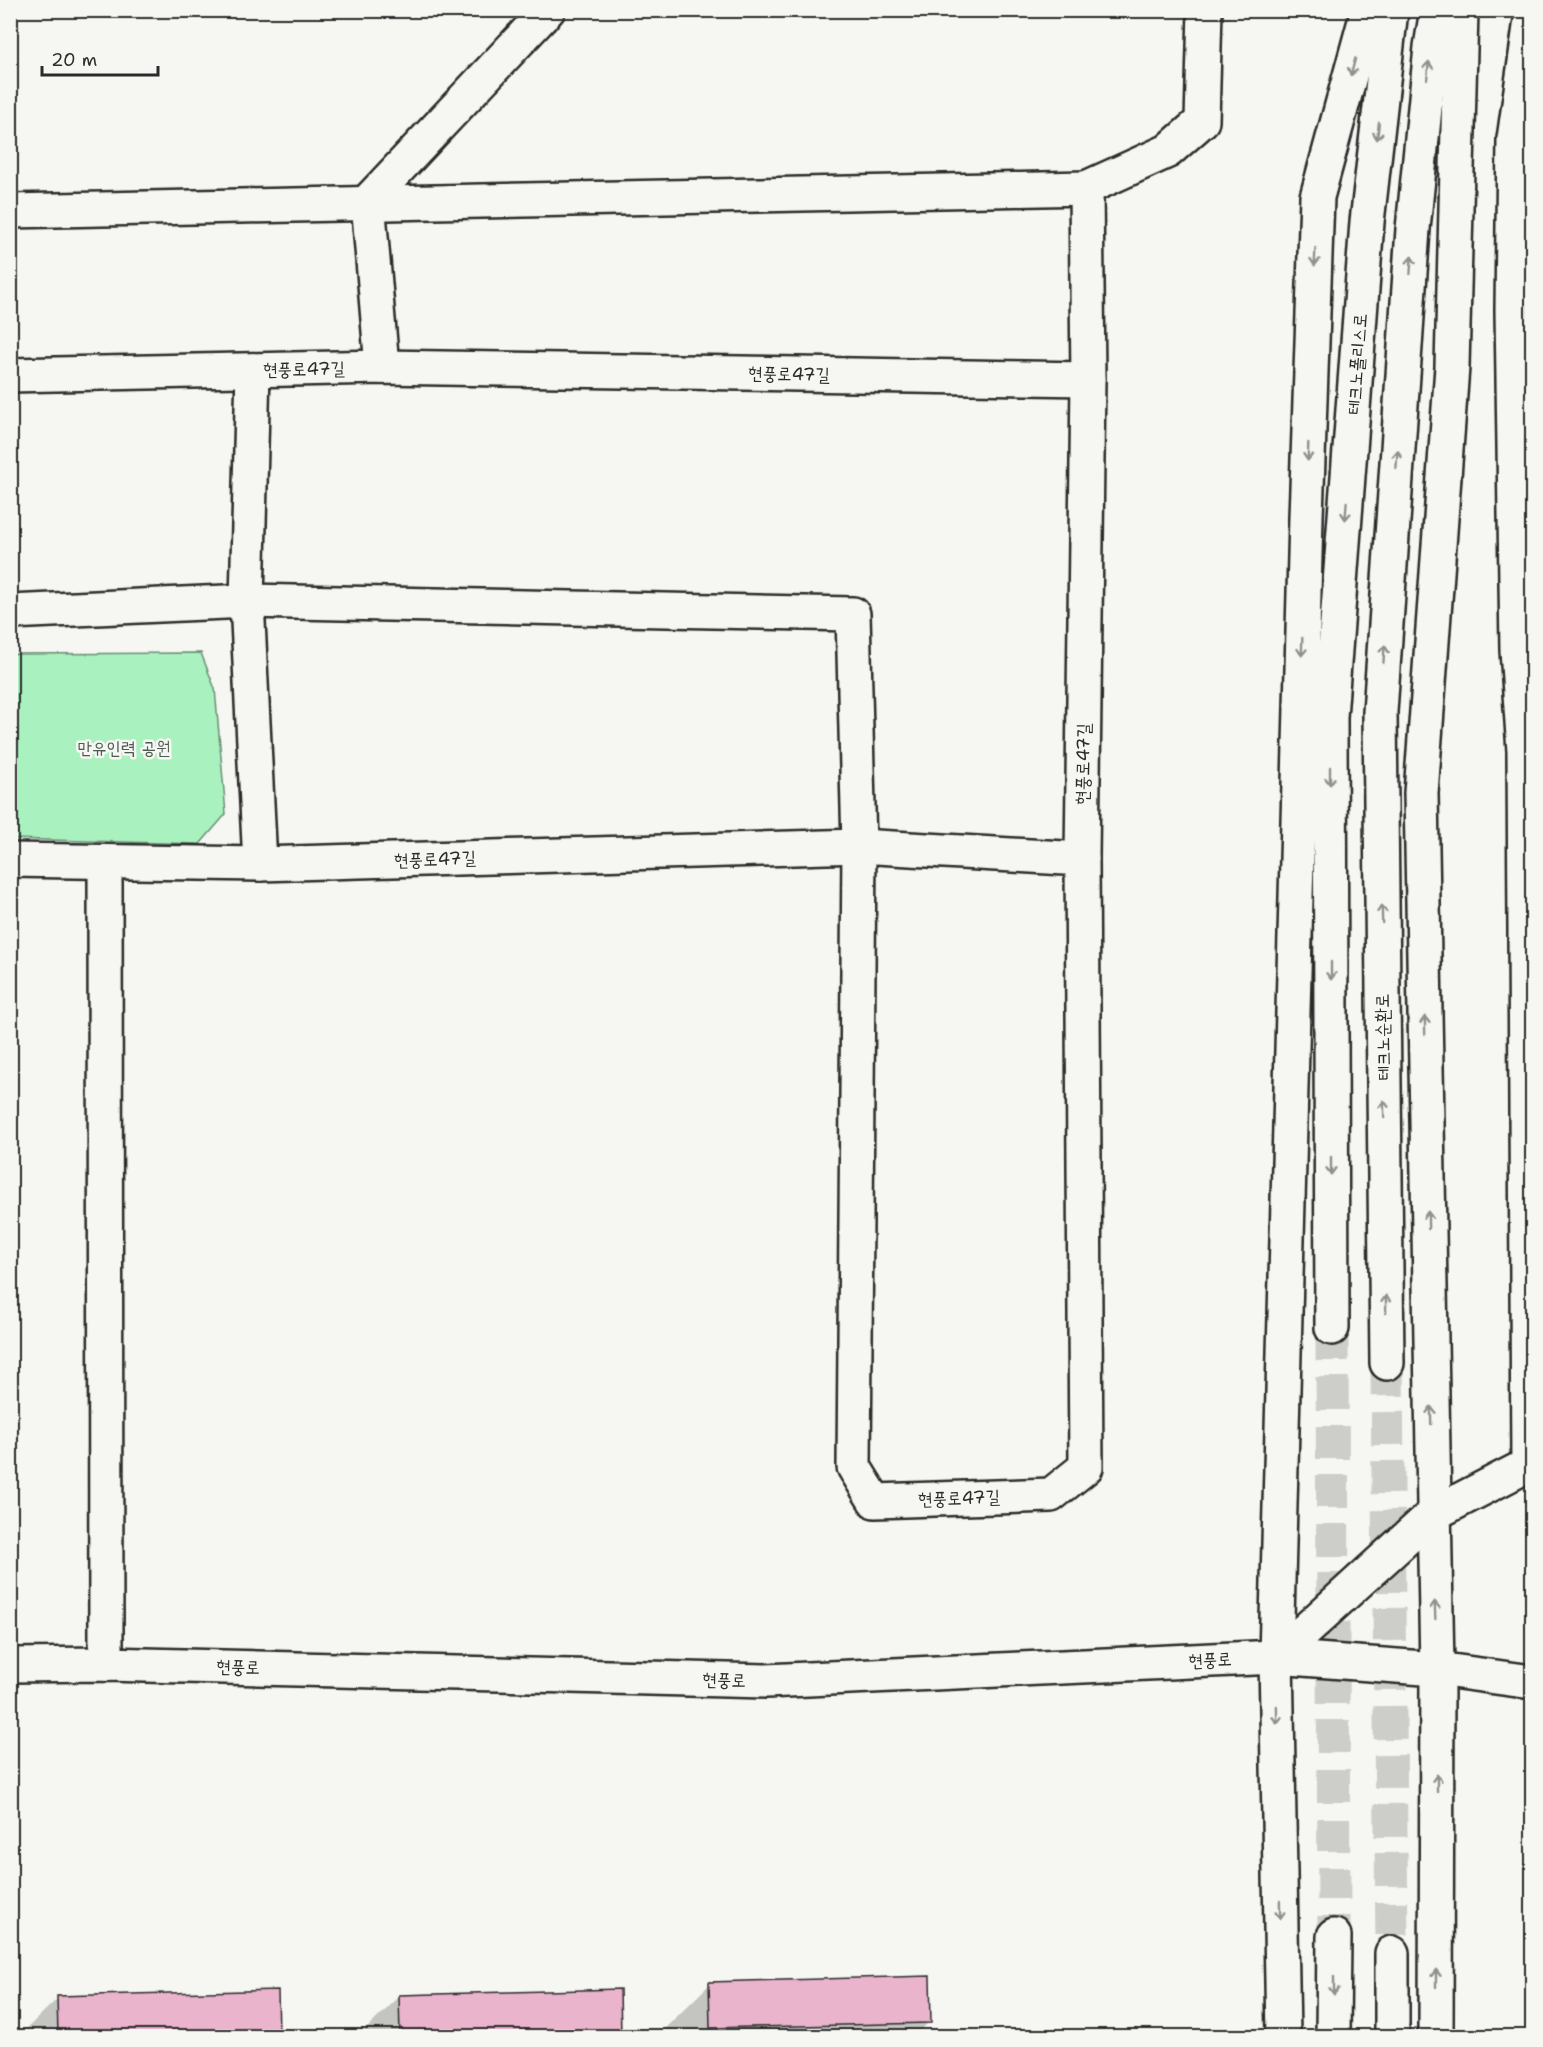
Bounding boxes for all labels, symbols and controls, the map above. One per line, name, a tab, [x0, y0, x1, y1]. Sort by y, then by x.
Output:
scale bar	[42, 39, 158, 77]
text: 20 m	[51, 48, 97, 72]
one-way arrow	[1346, 57, 1358, 76]
one-way arrow	[1423, 61, 1434, 81]
one-way arrow	[1372, 121, 1383, 141]
one-way arrow	[1310, 247, 1321, 267]
one-way arrow	[1405, 255, 1416, 275]
street label: 테크노폴리스로	[1341, 313, 1373, 415]
street label: 현풍로47길	[263, 356, 346, 382]
street label: 현풍로47길	[748, 361, 831, 387]
one-way arrow	[1302, 442, 1314, 462]
one-way arrow	[1392, 450, 1403, 470]
one-way arrow	[1340, 501, 1351, 521]
one-way arrow	[1297, 637, 1308, 657]
one-way arrow	[1379, 644, 1390, 664]
street label: 현풍로47길	[1070, 722, 1096, 805]
park label: 만유인력 공원	[77, 736, 171, 760]
one-way arrow	[1324, 765, 1336, 785]
street label: 현풍로47길	[394, 846, 477, 872]
one-way arrow	[1376, 905, 1388, 925]
one-way arrow	[1325, 960, 1337, 980]
street label: 테크노순환로	[1370, 993, 1396, 1081]
one-way arrow	[1419, 1016, 1431, 1036]
one-way arrow	[1378, 1100, 1390, 1120]
one-way arrow	[1325, 1155, 1337, 1175]
one-way arrow	[1422, 1211, 1434, 1231]
one-way arrow	[1380, 1295, 1392, 1315]
one-way arrow	[1425, 1406, 1437, 1426]
street label: 현풍로47길	[918, 1485, 1001, 1511]
one-way arrow	[1430, 1601, 1441, 1621]
street label: 현풍로	[1188, 1647, 1232, 1673]
street label: 현풍로	[216, 1655, 260, 1679]
street label: 현풍로	[702, 1668, 746, 1692]
one-way arrow	[1271, 1705, 1283, 1725]
one-way arrow	[1431, 1774, 1443, 1794]
one-way arrow	[1274, 1900, 1286, 1920]
one-way arrow	[1430, 1969, 1442, 1989]
one-way arrow	[1328, 1976, 1339, 1996]

